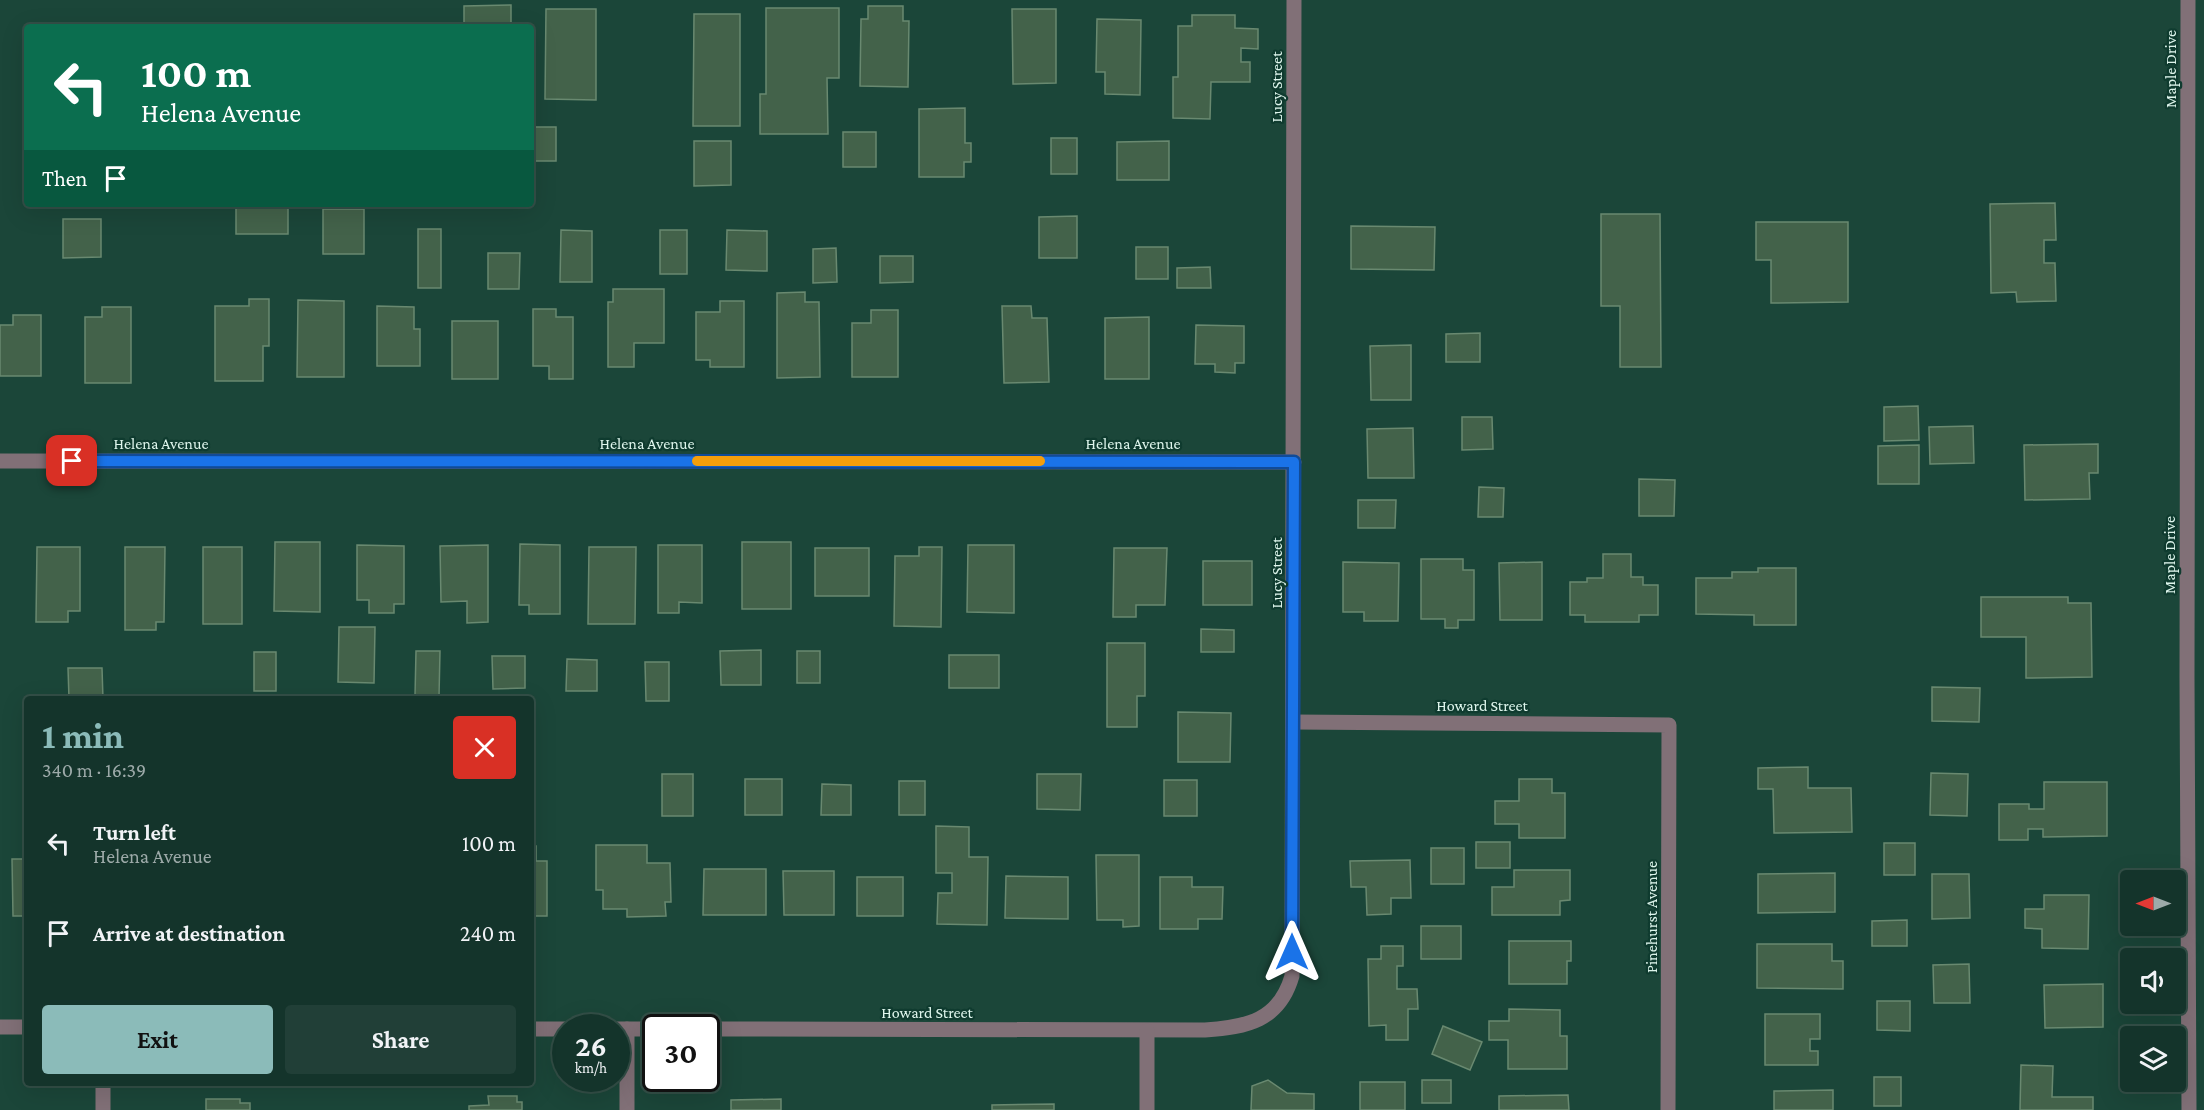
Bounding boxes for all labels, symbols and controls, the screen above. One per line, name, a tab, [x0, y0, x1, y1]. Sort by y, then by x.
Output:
street label: Maple Drive	[2162, 30, 2180, 108]
icon: left	[42, 48, 120, 126]
text: 100 m	[141, 49, 251, 96]
street label: Lucy Street	[1268, 51, 1286, 122]
text: Helena Avenue	[141, 98, 301, 128]
icon: arrive	[99, 162, 132, 195]
text: Then	[42, 166, 87, 191]
pin	[46, 435, 97, 486]
street label: Helena Avenue	[114, 435, 208, 452]
street label: Helena Avenue	[600, 435, 694, 452]
street label: Helena Avenue	[1086, 435, 1180, 452]
icon: arrive	[55, 444, 88, 477]
street label: Maple Drive	[2161, 516, 2179, 594]
street label: Lucy Street	[1268, 537, 1286, 608]
street label: Howard Street	[1436, 697, 1529, 714]
text: 1 min	[42, 716, 124, 756]
button: close	[453, 716, 516, 779]
text: 340 m · 16:39	[42, 759, 146, 781]
text: Turn left	[93, 820, 176, 845]
icon: left	[42, 827, 75, 860]
text: 100 m	[462, 831, 516, 856]
text: Helena Avenue	[93, 845, 212, 867]
street label: Pinehurst Avenue	[1643, 861, 1660, 973]
north arrow	[2120, 870, 2186, 936]
map controls	[2120, 870, 2186, 1092]
icon: arrive	[42, 917, 75, 950]
position arrow	[1260, 920, 1324, 984]
text: Arrive at destination	[93, 921, 285, 946]
text: 240 m	[460, 921, 516, 946]
button: sound	[2120, 948, 2186, 1014]
street label: Howard Street	[881, 1004, 974, 1021]
button: Exit	[42, 1005, 273, 1074]
button: Share	[285, 1005, 516, 1074]
speed limit sign: 30	[642, 1014, 720, 1092]
button: layers	[2120, 1026, 2186, 1092]
text: 26	[575, 1029, 607, 1062]
text: km/h	[575, 1060, 607, 1076]

